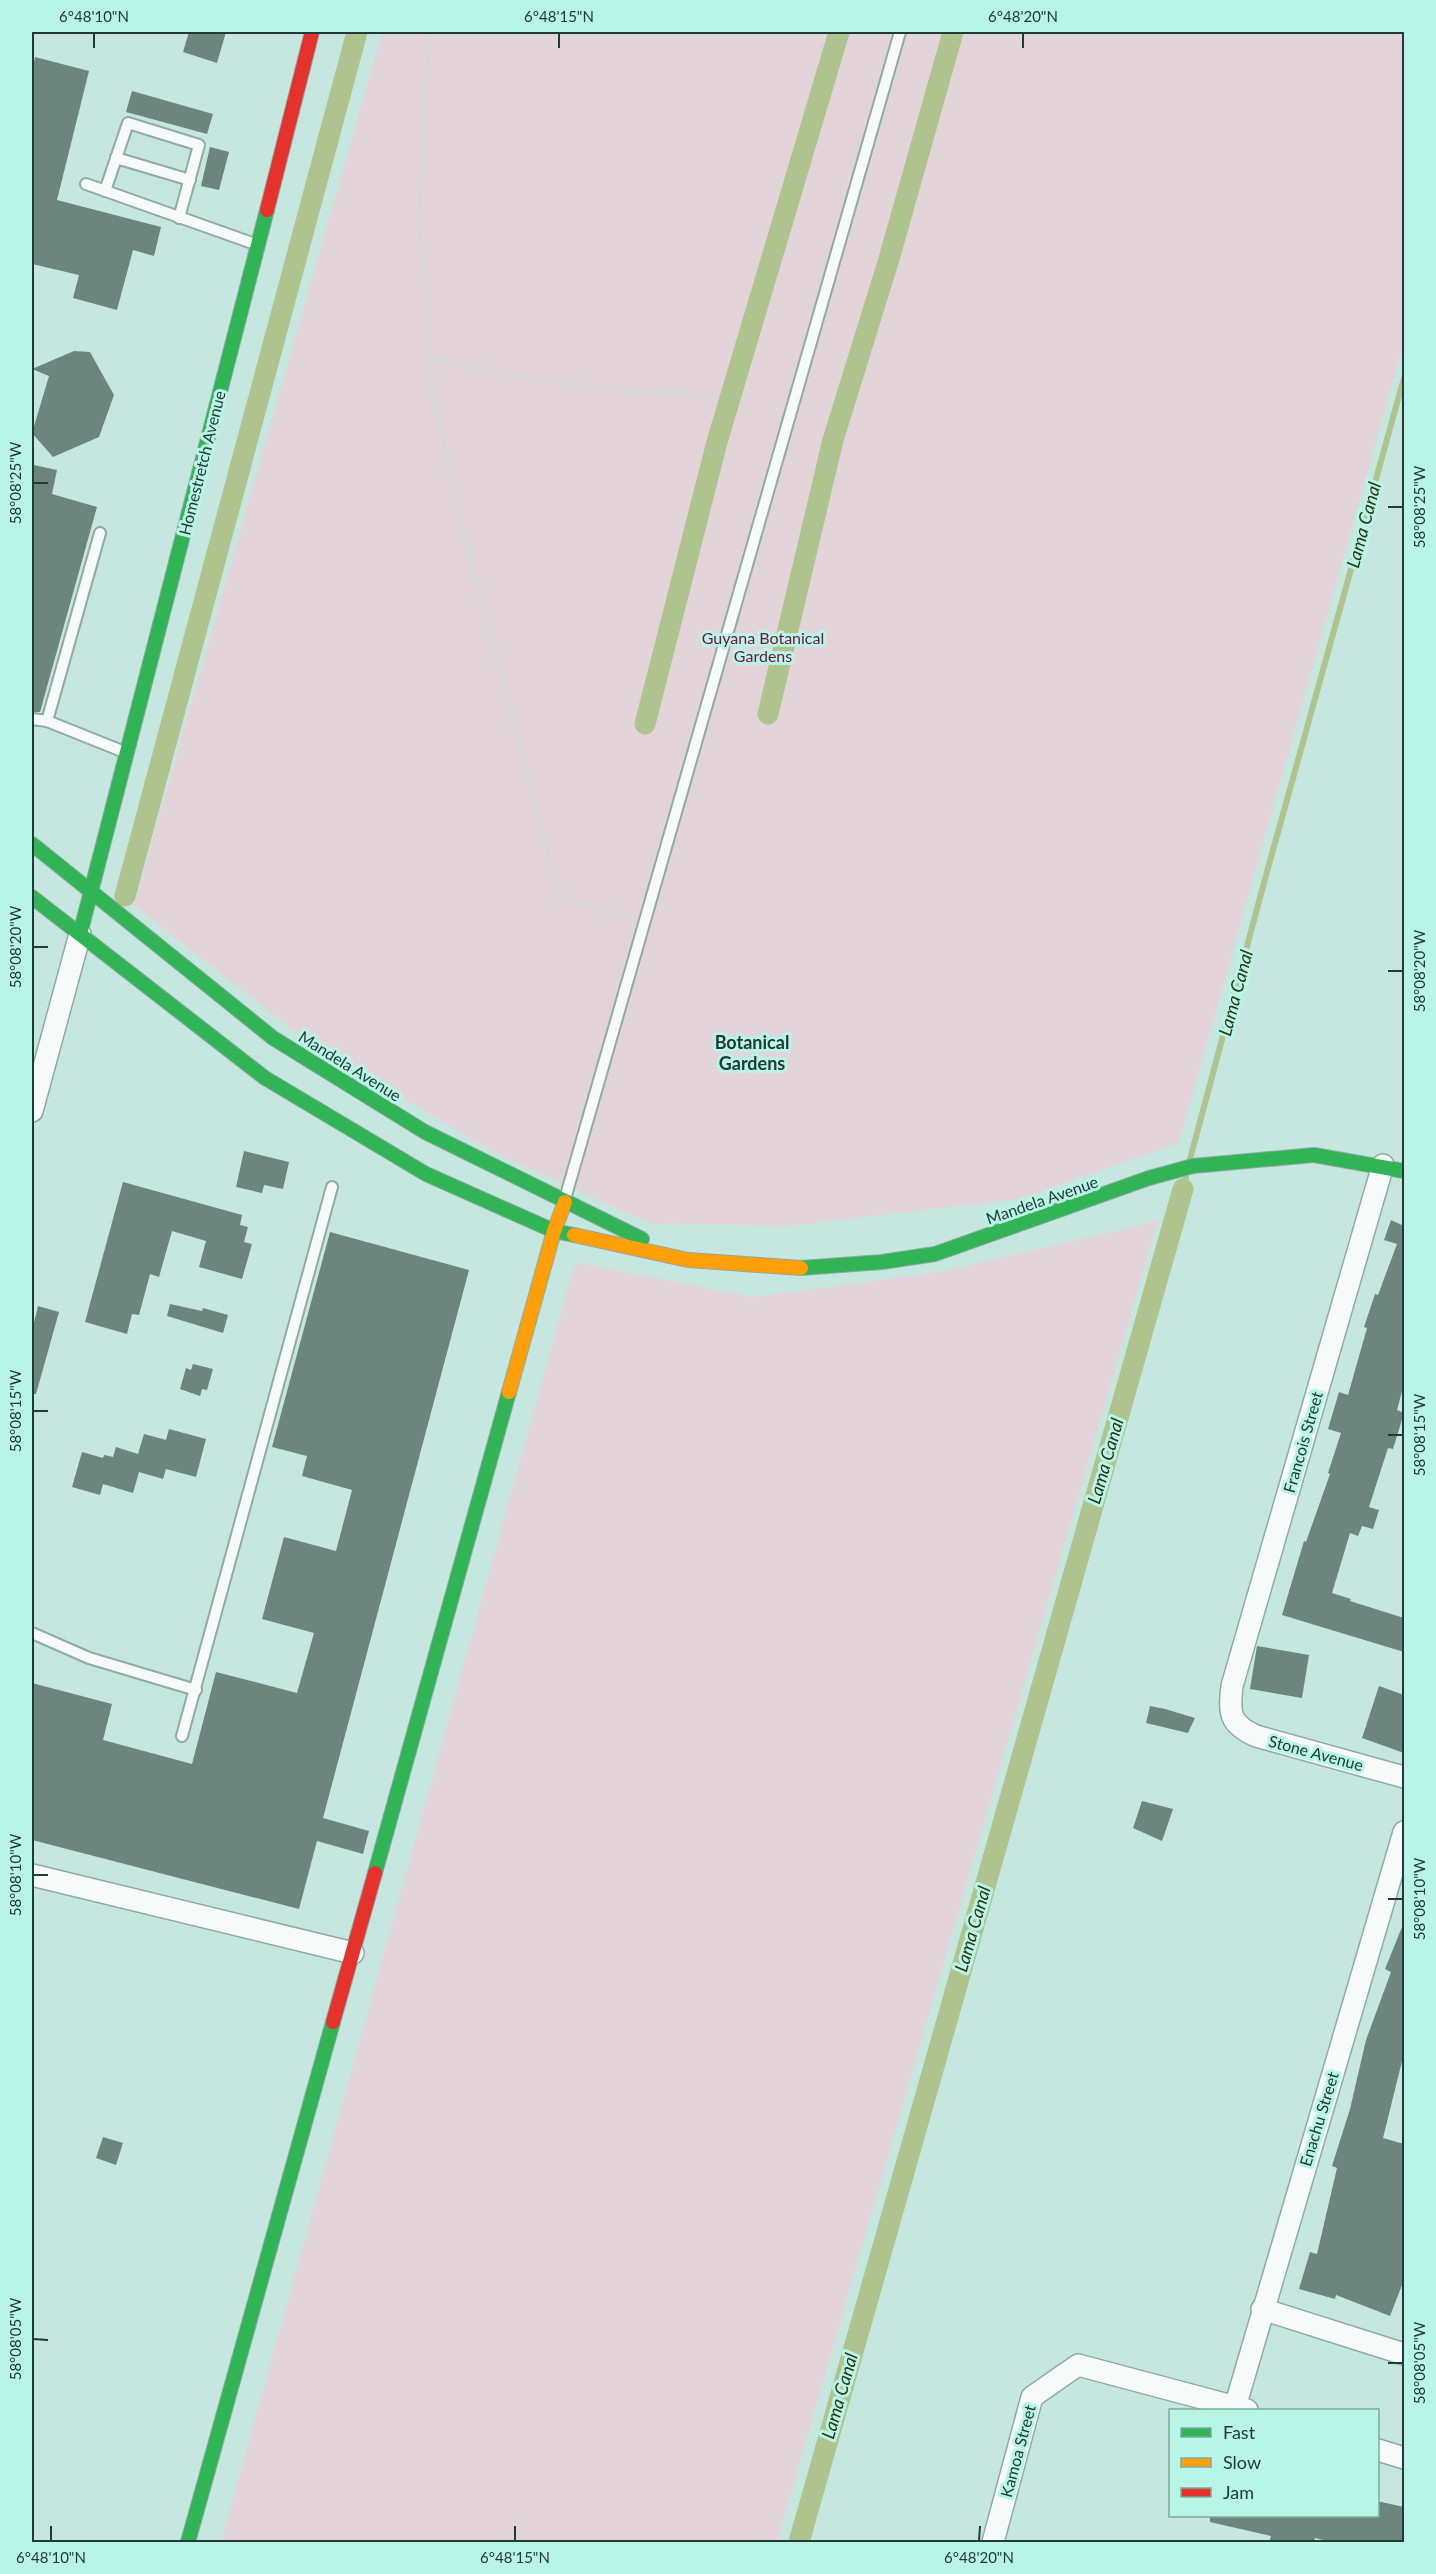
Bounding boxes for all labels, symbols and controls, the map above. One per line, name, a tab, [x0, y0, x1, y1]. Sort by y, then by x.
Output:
text: 6°48'10"N	[59, 7, 129, 25]
text: 6°48'15"N	[524, 7, 594, 25]
text: 6°48'20"N	[988, 7, 1058, 25]
street label: Homestretch Avenue	[174, 389, 229, 537]
text: 58°08'25"W	[6, 441, 24, 524]
text: 58°08'25"W	[1410, 465, 1428, 548]
water label: Lama Canal	[1341, 479, 1385, 570]
park label: Guyana Botanical Gardens	[702, 628, 824, 665]
text: 58°08'20"W	[6, 905, 24, 988]
text: 58°08'20"W	[1410, 929, 1428, 1012]
water label: Lama Canal	[1213, 947, 1257, 1038]
street label: Mandela Avenue	[296, 1026, 405, 1105]
district label: Botanical Gardens	[715, 1031, 789, 1074]
street label: Mandela Avenue	[983, 1171, 1100, 1228]
text: 58°08'15"W	[6, 1369, 24, 1452]
street label: Francois Street	[1279, 1389, 1326, 1495]
text: 58°08'15"W	[1410, 1393, 1428, 1476]
water label: Lama Canal	[1082, 1415, 1128, 1506]
street label: Stone Avenue	[1267, 1731, 1365, 1774]
text: 58°08'10"W	[6, 1833, 24, 1916]
text: 58°08'10"W	[1410, 1857, 1428, 1940]
water label: Lama Canal	[949, 1883, 995, 1974]
street label: Enachu Street	[1295, 2069, 1342, 2168]
text: 58°08'05"W	[6, 2297, 24, 2380]
text: 58°08'05"W	[1410, 2321, 1428, 2404]
water label: Lama Canal	[816, 2350, 862, 2441]
street label: Kamoa Street	[996, 2402, 1039, 2499]
legend	[1169, 2409, 1379, 2517]
text: Fast	[1223, 2421, 1256, 2443]
text: Slow	[1223, 2451, 1261, 2473]
text: Jam	[1223, 2481, 1254, 2503]
text: 6°48'10"N	[16, 2548, 86, 2566]
text: 6°48'15"N	[480, 2548, 550, 2566]
text: 6°48'20"N	[944, 2548, 1014, 2566]

